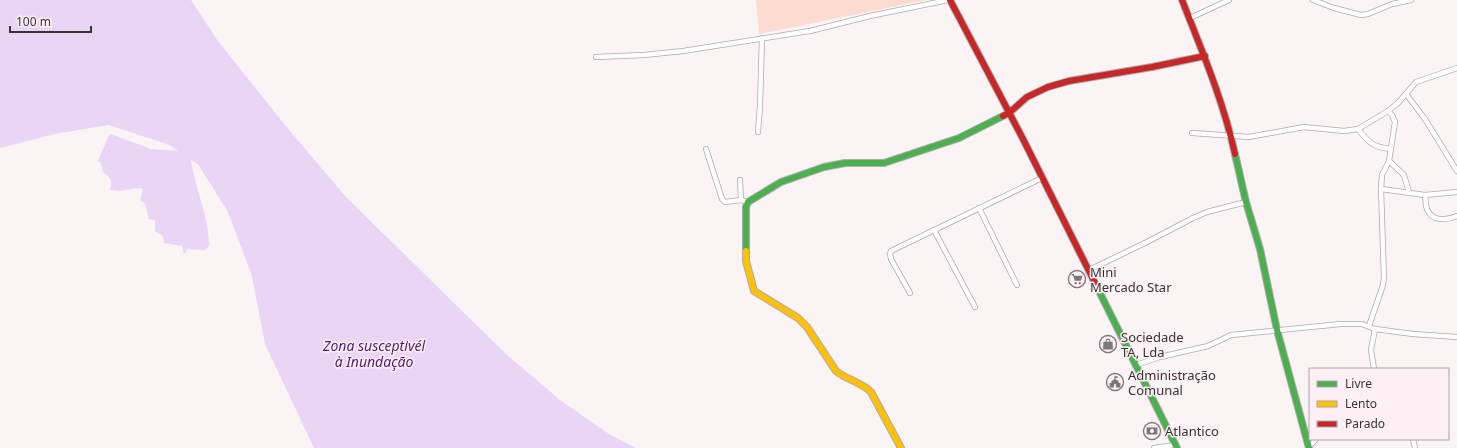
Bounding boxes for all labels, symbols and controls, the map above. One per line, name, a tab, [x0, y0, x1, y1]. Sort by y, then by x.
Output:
scale bar	[10, 8, 91, 34]
text: 100 m	[16, 13, 51, 30]
place label: Mini Mercado Star	[1090, 263, 1172, 296]
supermarket icon: Mini Mercado Star	[1067, 269, 1087, 289]
place label: Sociedade TA, Lda	[1121, 328, 1184, 361]
shop icon: Sociedade TA, Lda	[1098, 334, 1118, 354]
water label: Zona susceptivél à Inundação	[322, 336, 425, 371]
place label: Administração Comunal	[1128, 366, 1216, 399]
legend	[1309, 368, 1449, 440]
public building icon: Administração Comunal	[1105, 372, 1125, 392]
text: Livre	[1345, 375, 1372, 392]
text: Lento	[1345, 395, 1377, 412]
text: Parado	[1345, 415, 1385, 432]
bank icon: Atlantico	[1142, 421, 1162, 441]
place label: Atlantico	[1165, 422, 1219, 440]

